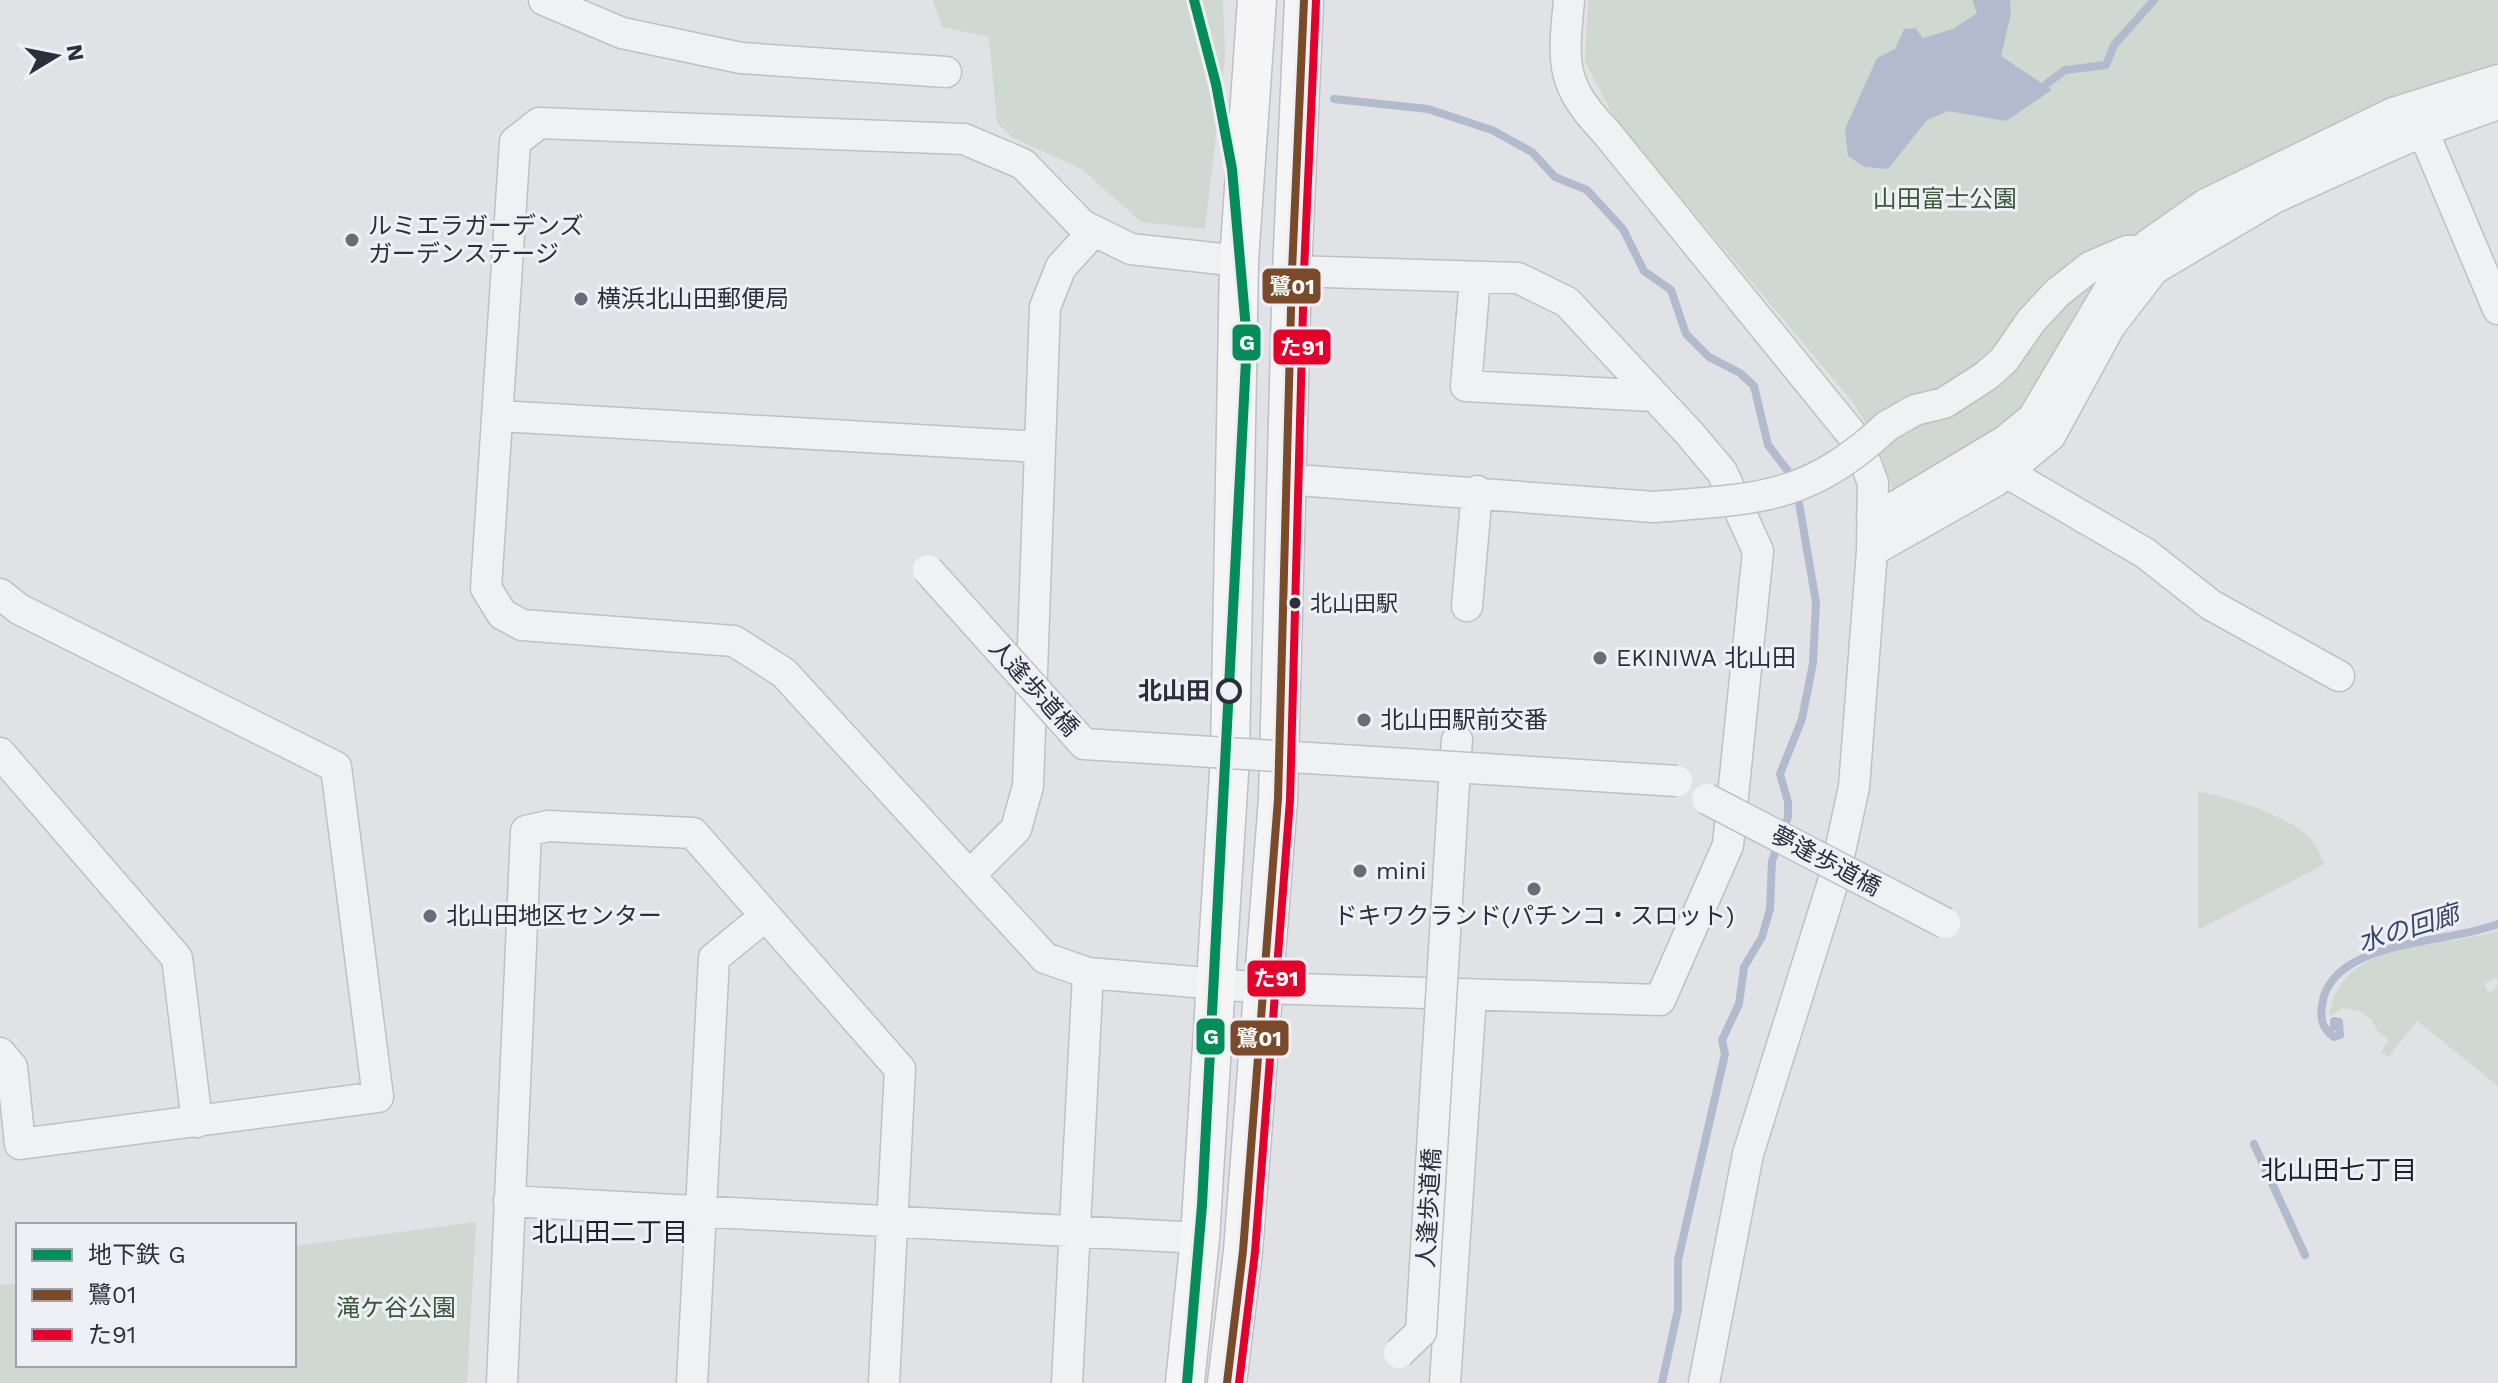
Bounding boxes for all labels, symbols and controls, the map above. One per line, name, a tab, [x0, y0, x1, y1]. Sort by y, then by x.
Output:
north arrow	[16, 16, 96, 96]
text: N	[61, 42, 89, 63]
park label: 山田富士公園	[1873, 185, 2017, 213]
place label: ルミエラガーデンズ ガーデンステージ	[368, 212, 584, 268]
marker: ルミエラガーデンズ ガーデンステージ	[343, 231, 361, 249]
line badge: 鷺01	[1261, 267, 1322, 305]
text: 鷺01	[1269, 274, 1315, 299]
place label: 横浜北山田郵便局	[597, 285, 789, 313]
marker: 横浜北山田郵便局	[572, 290, 590, 308]
line badge: G	[1231, 323, 1262, 362]
line badge: た91	[1272, 328, 1332, 366]
text: G	[1239, 330, 1255, 355]
text: た91	[1279, 335, 1325, 360]
place label: 北山田駅	[1310, 591, 1398, 616]
marker: 北山田駅	[1287, 595, 1303, 611]
street label: 人逢歩道橋	[983, 634, 1085, 742]
place label: EKINIWA 北山田	[1616, 644, 1796, 672]
marker: EKINIWA 北山田	[1591, 649, 1609, 667]
place label: 北山田	[1138, 677, 1210, 705]
marker: 北山田	[1217, 679, 1241, 703]
place label: 北山田駅前交番	[1380, 706, 1548, 734]
marker: 北山田駅前交番	[1355, 711, 1373, 729]
street label: 夢逢歩道橋	[1766, 820, 1886, 902]
place label: mini	[1376, 857, 1427, 885]
marker: mini	[1351, 862, 1369, 880]
marker: ドキワクランド(パチンコ・スロット)	[1525, 880, 1543, 898]
water label: 水の回廊	[2354, 897, 2466, 958]
place label: 北山田地区センター	[446, 902, 662, 930]
place label: ドキワクランド(パチンコ・スロット)	[1334, 902, 1734, 930]
marker: 北山田地区センター	[421, 907, 439, 925]
line badge: た91	[1246, 959, 1307, 998]
text: た91	[1253, 966, 1299, 991]
line badge: G	[1195, 1017, 1226, 1056]
line badge: 鷺01	[1229, 1019, 1290, 1057]
text: G	[1203, 1024, 1219, 1049]
text: 鷺01	[1236, 1026, 1282, 1051]
street label: 人逢歩道橋	[1412, 1147, 1446, 1269]
district label: 北山田七丁目	[2261, 1155, 2417, 1185]
district label: 北山田二丁目	[532, 1217, 688, 1247]
legend	[16, 1223, 296, 1367]
text: 地下鉄 G	[88, 1241, 186, 1269]
text: 鷺01	[88, 1281, 136, 1309]
park label: 滝ケ谷公園	[336, 1294, 456, 1322]
text: た91	[88, 1321, 136, 1349]

